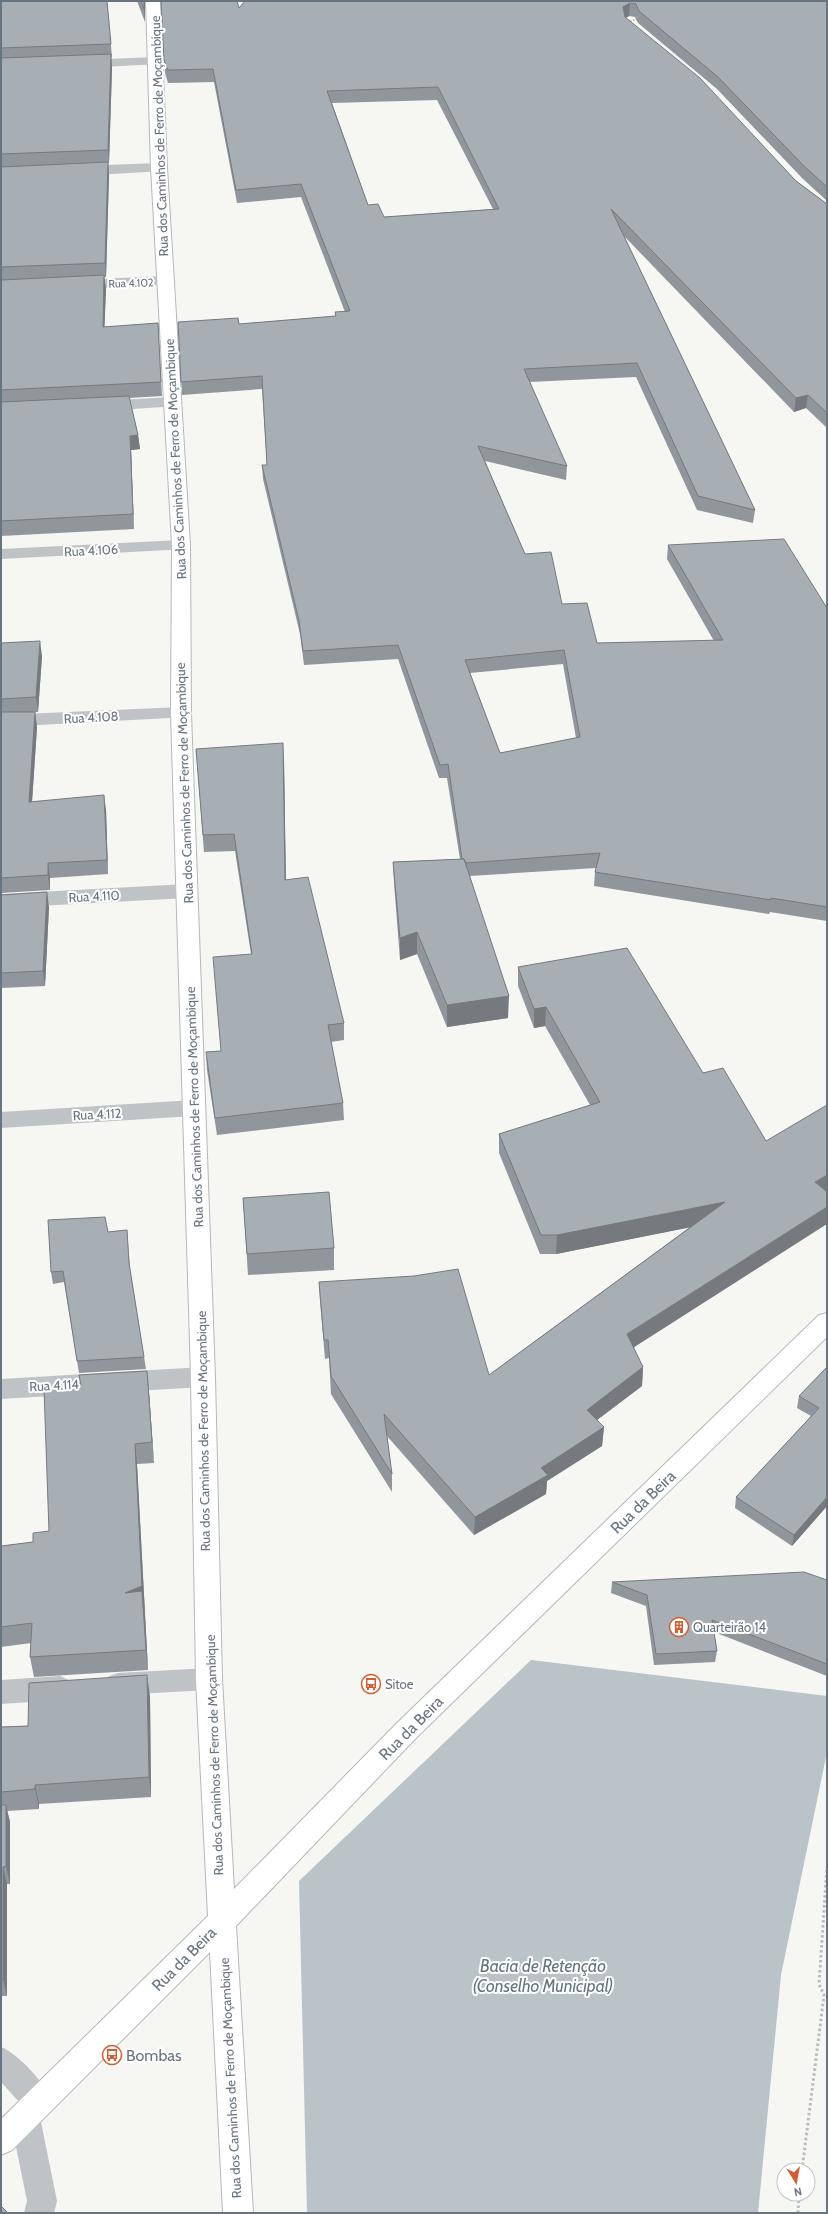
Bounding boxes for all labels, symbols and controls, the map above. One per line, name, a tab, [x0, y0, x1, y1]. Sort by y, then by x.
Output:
street label: Rua dos Caminhos de Ferro de Moçambique	[147, 15, 171, 257]
street label: Rua 4.102	[108, 275, 154, 291]
street label: Rua dos Caminhos de Ferro de Moçambique	[161, 338, 189, 580]
street label: Rua 4.106	[64, 541, 118, 559]
street label: Rua dos Caminhos de Ferro de Moçambique	[172, 662, 196, 904]
street label: Rua 4.108	[63, 708, 119, 726]
street label: Rua 4.110	[68, 887, 120, 905]
street label: Rua dos Caminhos de Ferro de Moçambique	[182, 986, 206, 1228]
street label: Rua 4.112	[72, 1105, 122, 1123]
street label: Rua dos Caminhos de Ferro de Moçambique	[193, 1310, 213, 1552]
street label: Rua 4.114	[29, 1376, 80, 1394]
street label: Rua da Beira	[607, 1466, 680, 1538]
building icon: Quarteirão 14	[668, 1616, 690, 1638]
place label: Quarteirão 14	[693, 1619, 766, 1635]
street label: Rua dos Caminhos de Ferro de Moçambique	[202, 1634, 226, 1876]
bus stop icon: Sitoe	[360, 1673, 382, 1695]
place label: Sitoe	[385, 1676, 414, 1692]
street label: Rua da Beira	[375, 1692, 447, 1764]
street label: Rua da Beira	[148, 1923, 220, 1995]
water label: Bacia de Retenção (Conselho Municipal)	[473, 1956, 613, 1996]
street label: Rua dos Caminhos de Ferro de Moçambique	[216, 1957, 244, 2199]
bus stop icon: Bombas	[101, 2044, 123, 2066]
place label: Bombas	[126, 2046, 182, 2065]
north arrow	[776, 2162, 816, 2202]
text: N	[793, 2184, 803, 2199]

